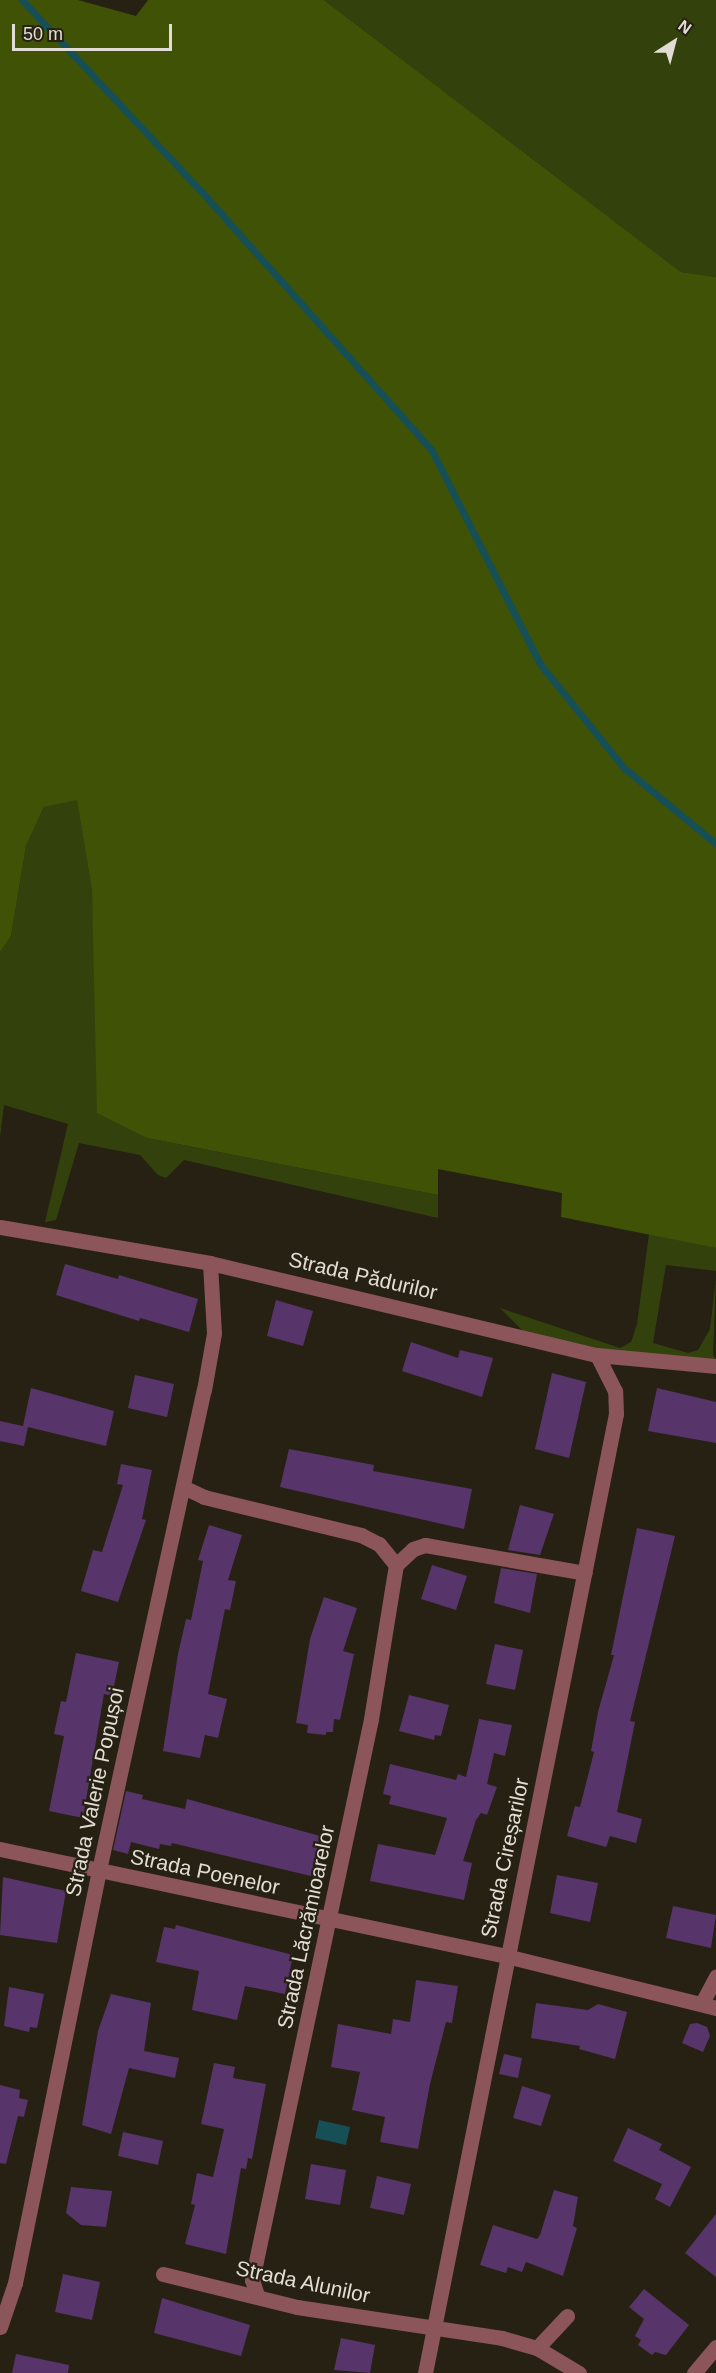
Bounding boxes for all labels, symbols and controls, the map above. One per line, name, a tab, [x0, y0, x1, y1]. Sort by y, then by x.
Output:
scale bar	[15, 12, 176, 50]
north arrow	[644, 12, 704, 72]
text: N	[675, 17, 695, 37]
text: 50 m	[23, 24, 63, 44]
street label: Strada Pădurilor	[286, 1247, 440, 1305]
street label: Strada Valerie Popușoi	[61, 1685, 129, 1899]
street label: Strada Cireșarilor	[476, 1775, 534, 1941]
street label: Strada Lăcrămioarelor	[272, 1823, 340, 2031]
street label: Strada Poenelor	[128, 1844, 282, 1900]
street label: Strada Alunilor	[233, 2255, 373, 2309]

